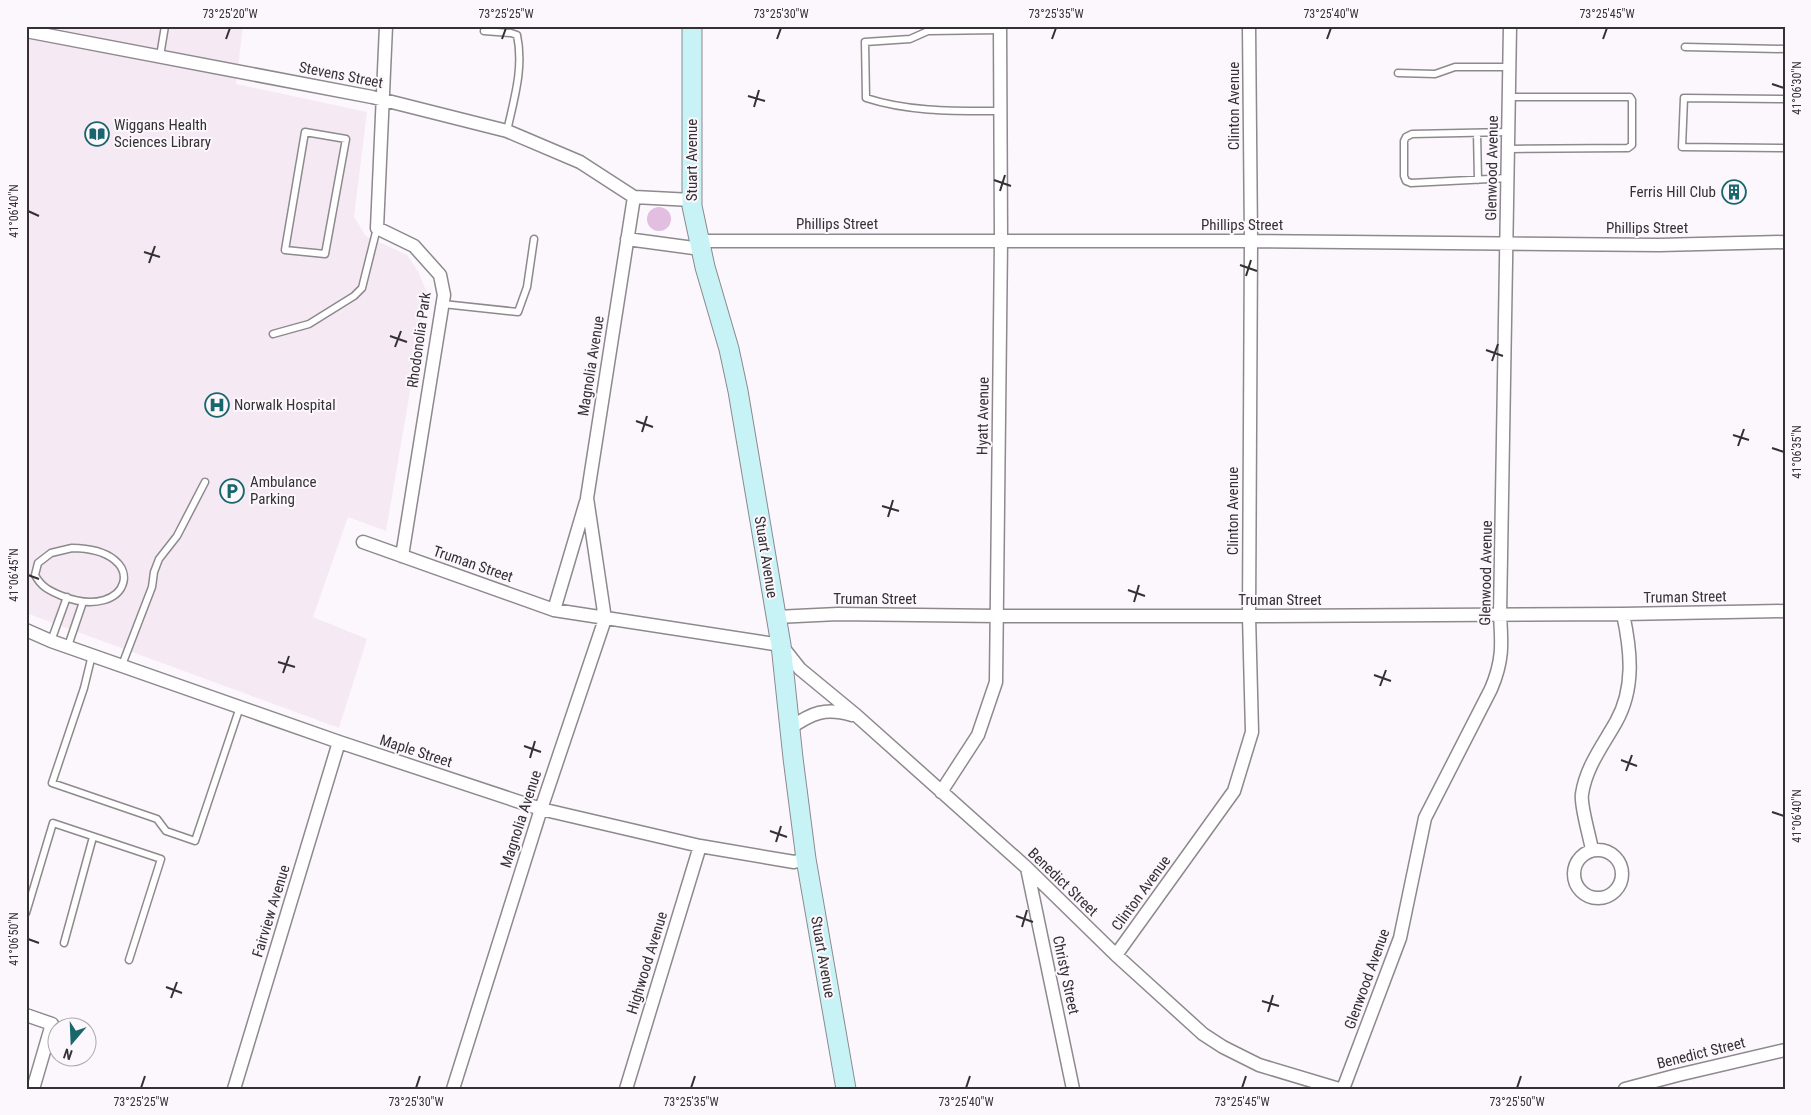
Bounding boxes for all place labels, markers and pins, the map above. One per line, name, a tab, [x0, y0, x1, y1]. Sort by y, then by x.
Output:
place label: Wiggans Health Sciences Library	[114, 116, 211, 151]
library icon: Wiggans Health Sciences Library	[84, 121, 110, 147]
building icon: Ferris Hill Club	[1721, 179, 1747, 205]
place label: Ferris Hill Club	[1629, 183, 1716, 201]
hospital icon: Norwalk Hospital	[204, 392, 230, 418]
place label: Norwalk Hospital	[234, 396, 336, 414]
place label: Ambulance Parking	[250, 473, 316, 508]
parking icon: Ambulance Parking	[219, 478, 245, 504]

